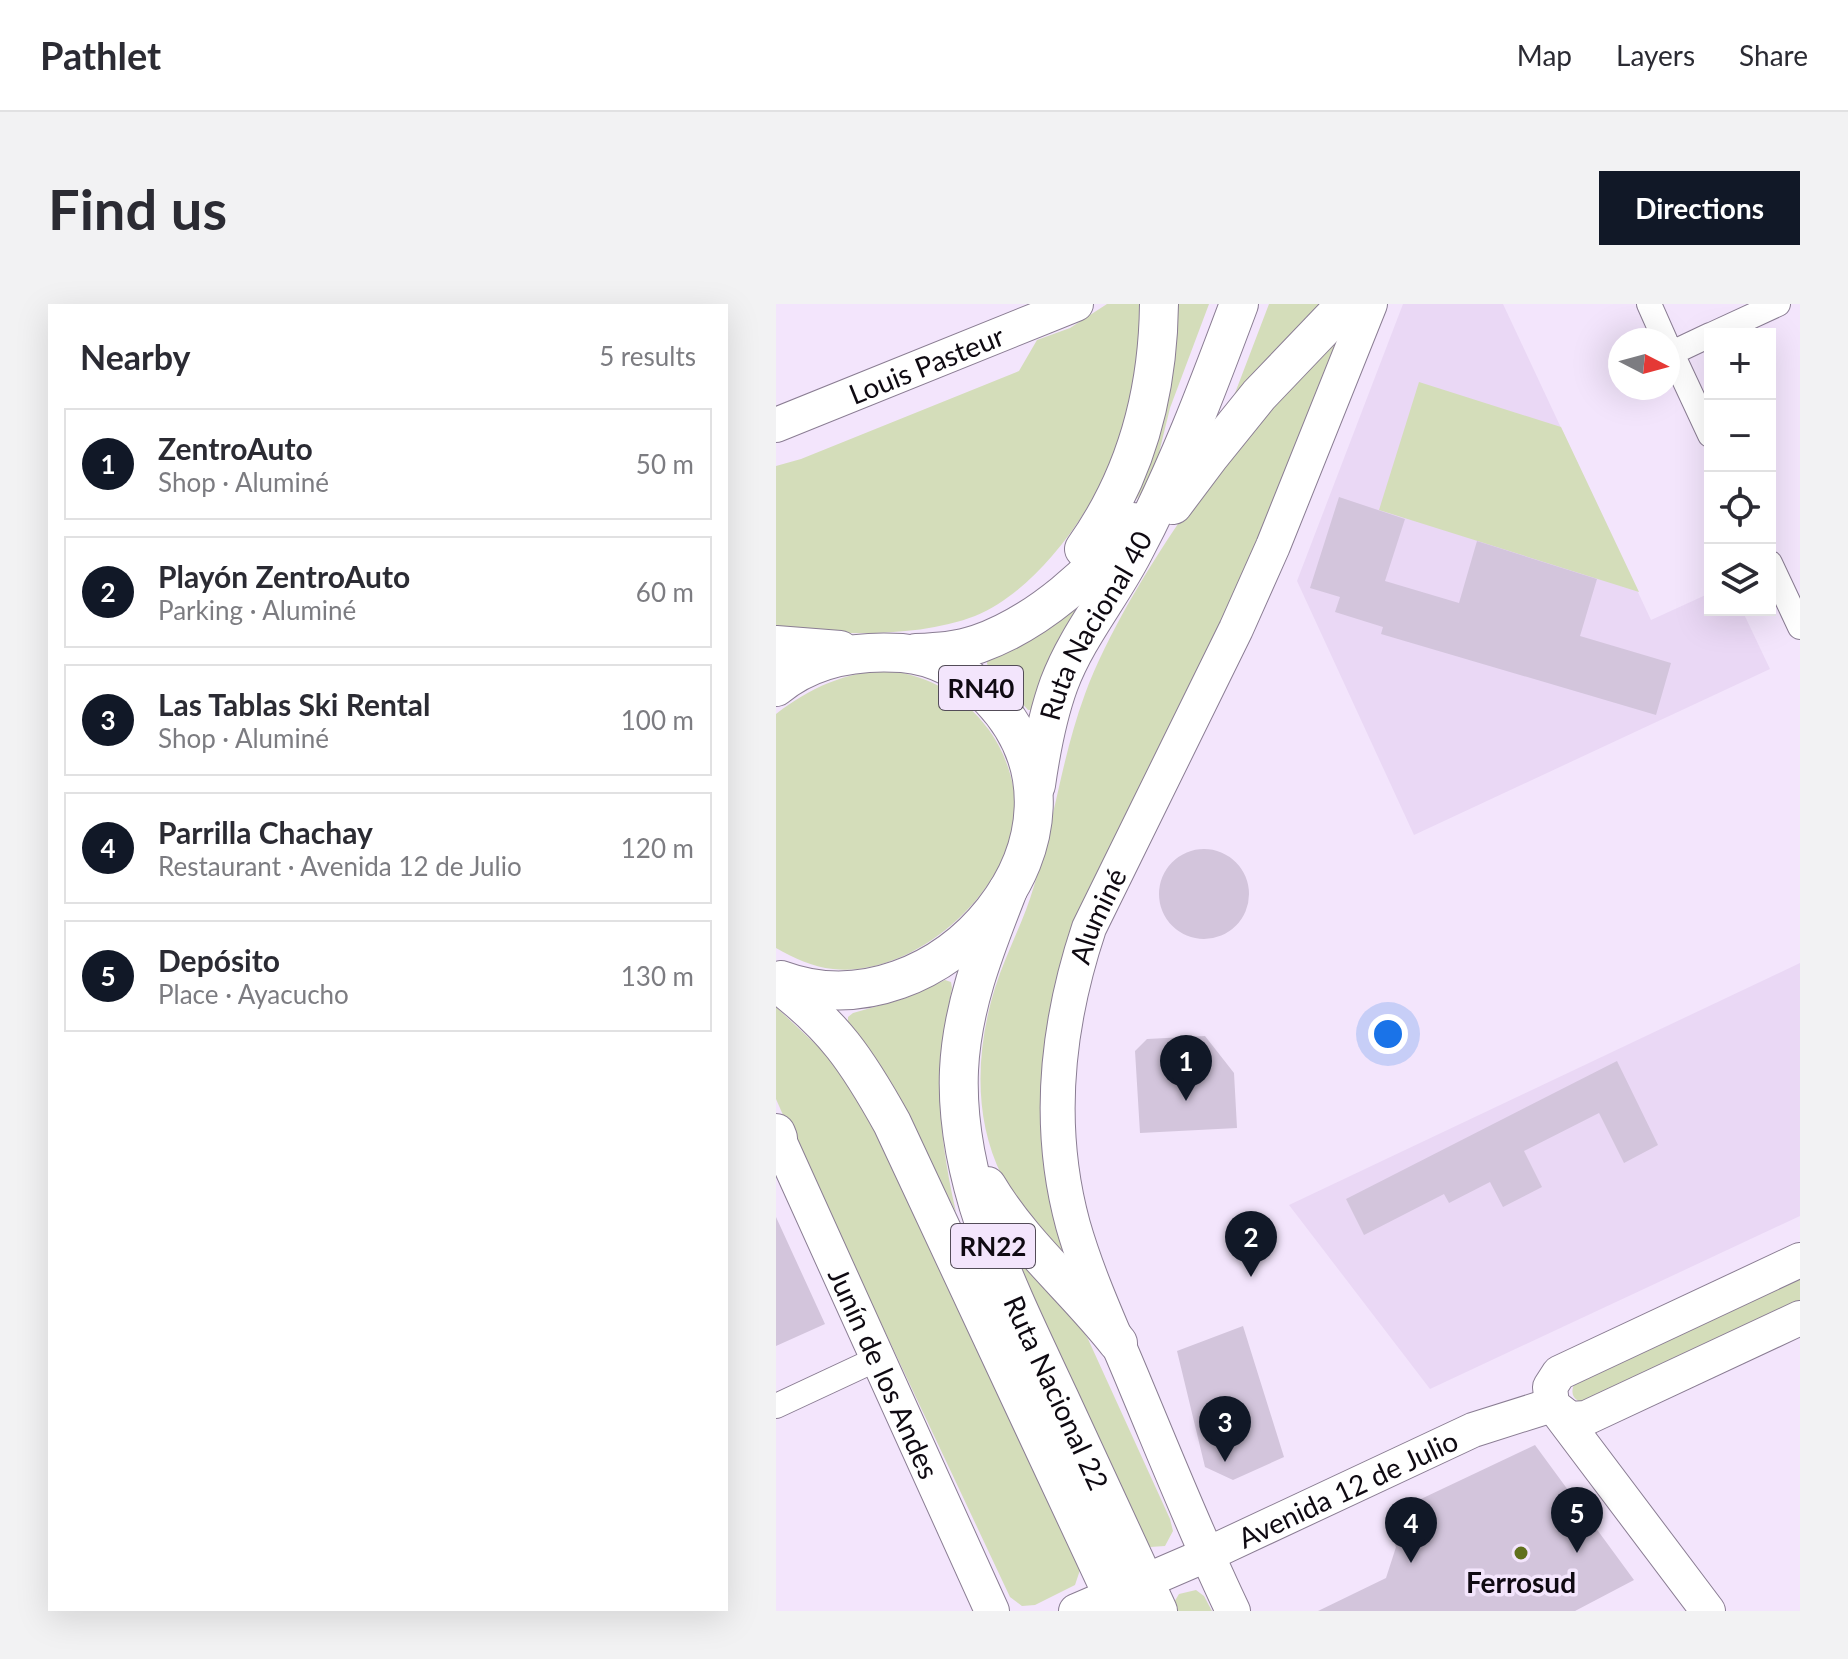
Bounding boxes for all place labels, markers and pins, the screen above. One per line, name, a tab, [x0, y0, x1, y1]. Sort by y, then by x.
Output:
pin: 1	[1160, 1035, 1212, 1101]
pin: 2	[1225, 1211, 1277, 1277]
pin: 3	[1199, 1396, 1251, 1462]
pin: 5	[1551, 1487, 1603, 1553]
pin: 4	[1385, 1497, 1437, 1563]
marker: Ferrosud	[1512, 1544, 1530, 1562]
place label: Ferrosud	[1466, 1565, 1576, 1599]

